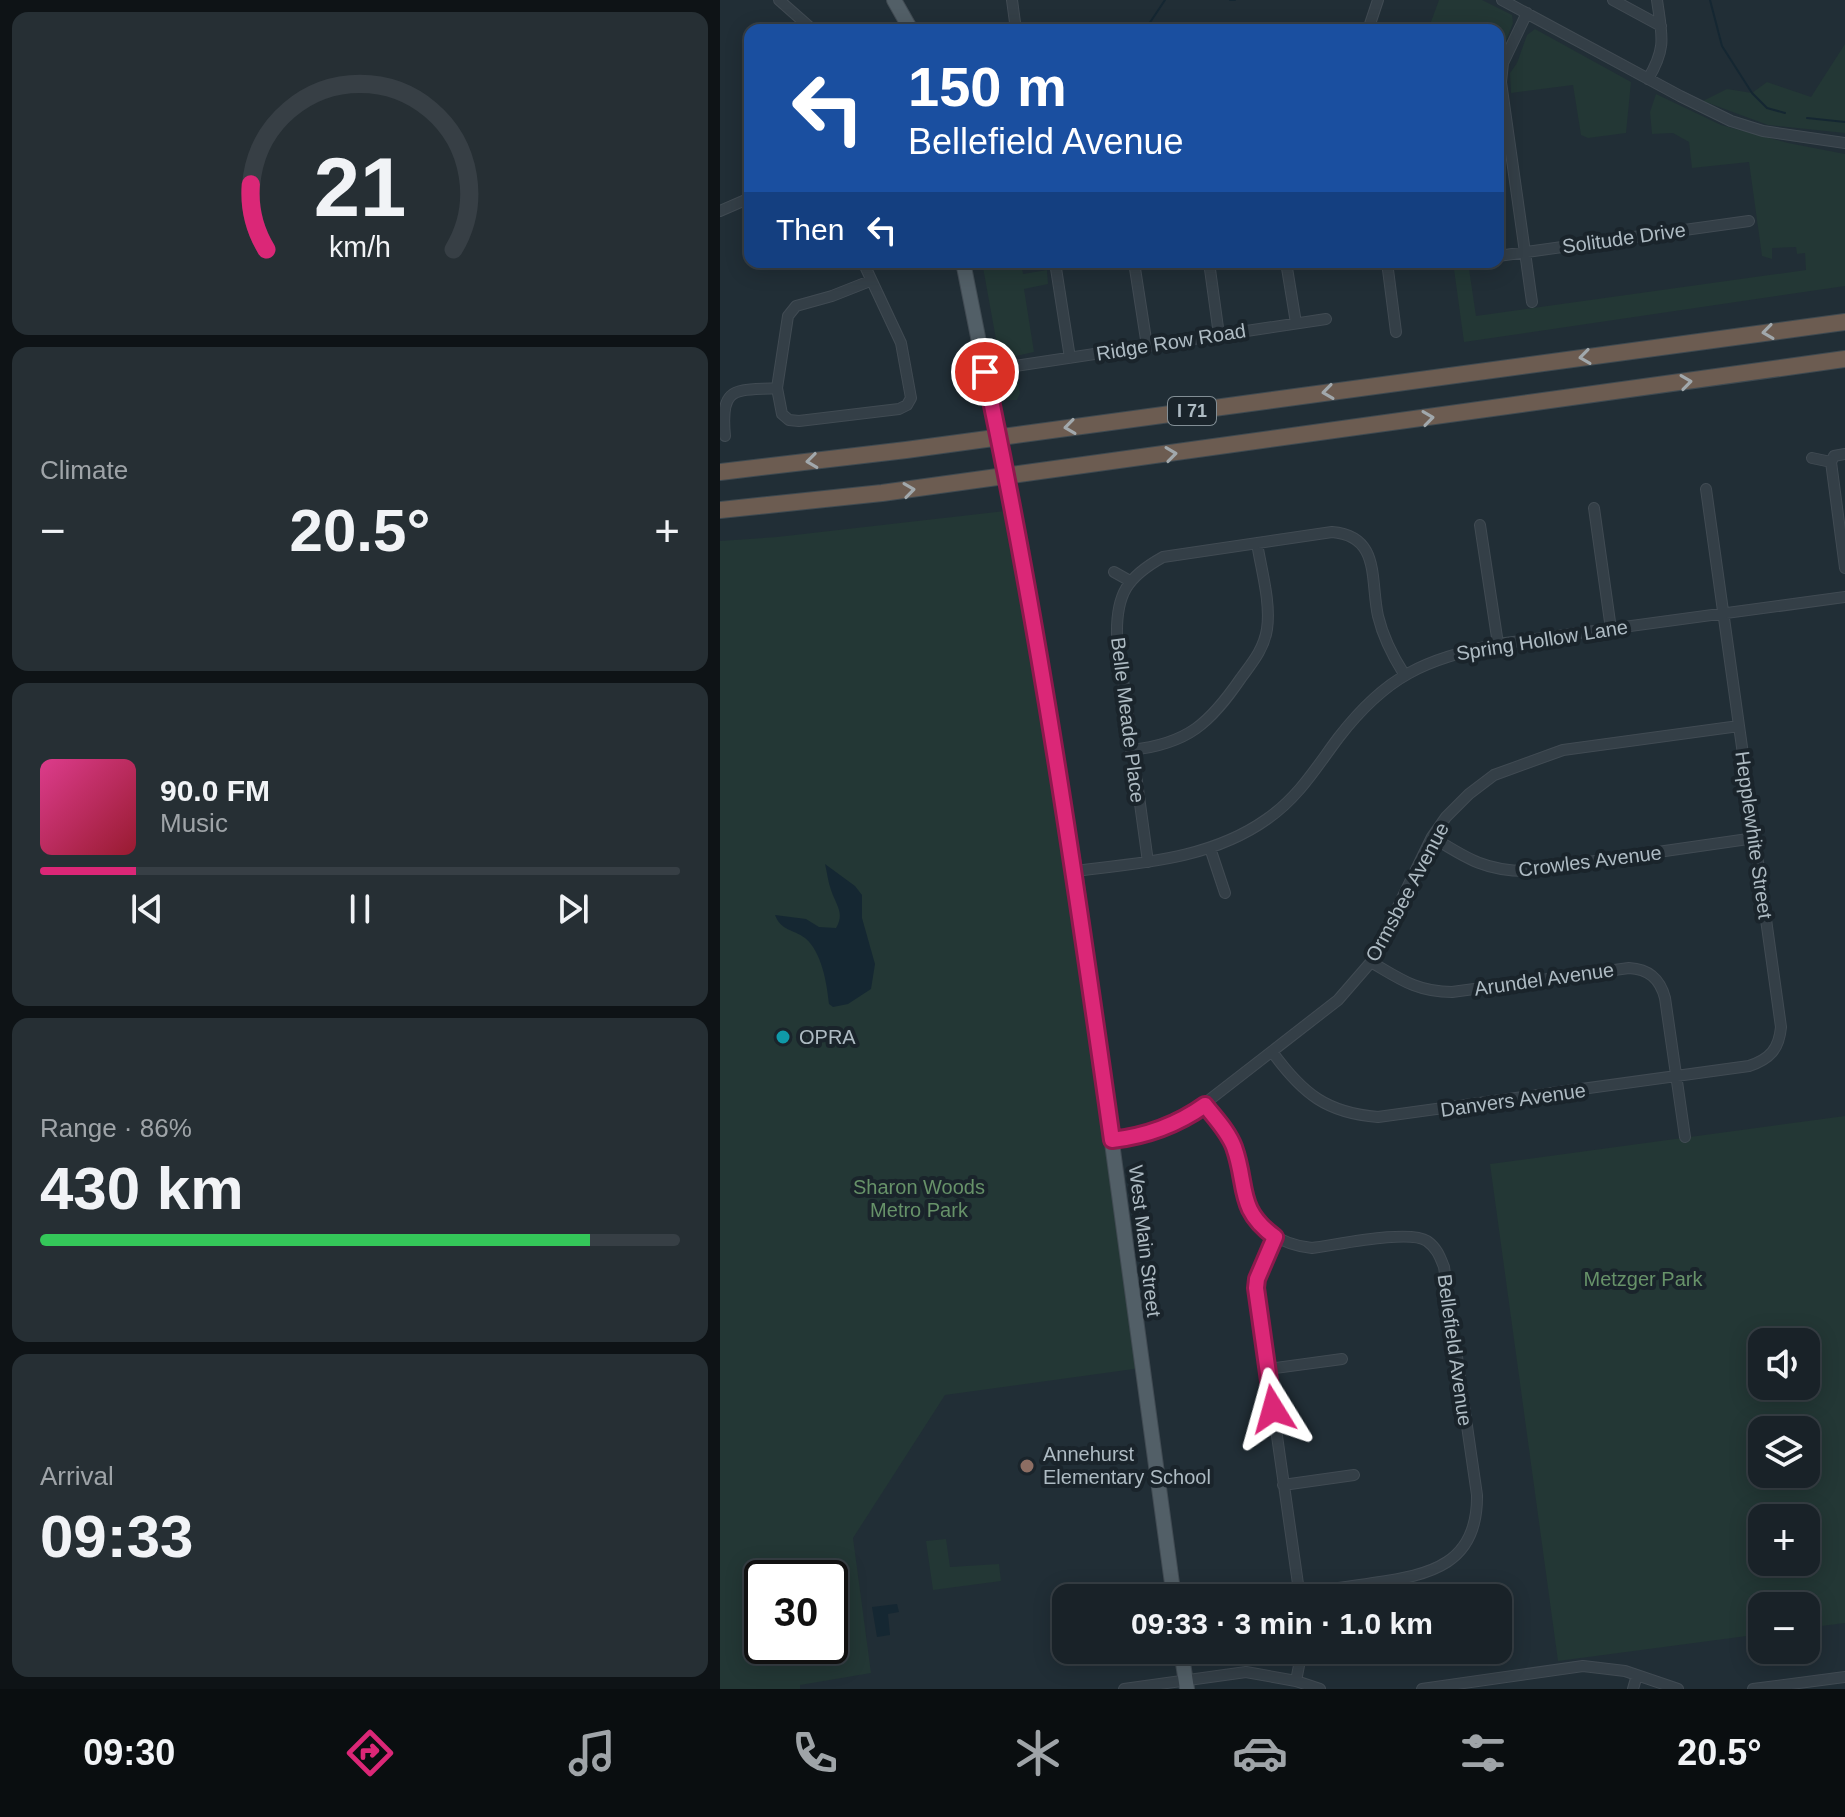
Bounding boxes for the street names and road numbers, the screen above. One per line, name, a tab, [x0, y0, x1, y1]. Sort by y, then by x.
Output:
street label: Solitude Drive	[1561, 218, 1687, 258]
street label: Ridge Row Road	[1095, 319, 1247, 365]
road number: I 71	[1168, 397, 1216, 425]
street label: Spring Hollow Lane	[1455, 616, 1629, 664]
street label: Belle Meade Place	[1107, 636, 1149, 804]
street label: Hepplewhite Street	[1731, 750, 1777, 921]
street label: Ormsbee Avenue	[1361, 819, 1453, 965]
street label: Crowles Avenue	[1517, 841, 1663, 881]
street label: Arundel Avenue	[1473, 958, 1615, 1000]
street label: Danvers Avenue	[1439, 1079, 1587, 1121]
street label: West Main Street	[1125, 1164, 1165, 1319]
street label: Bellefield Avenue	[1433, 1273, 1477, 1427]

